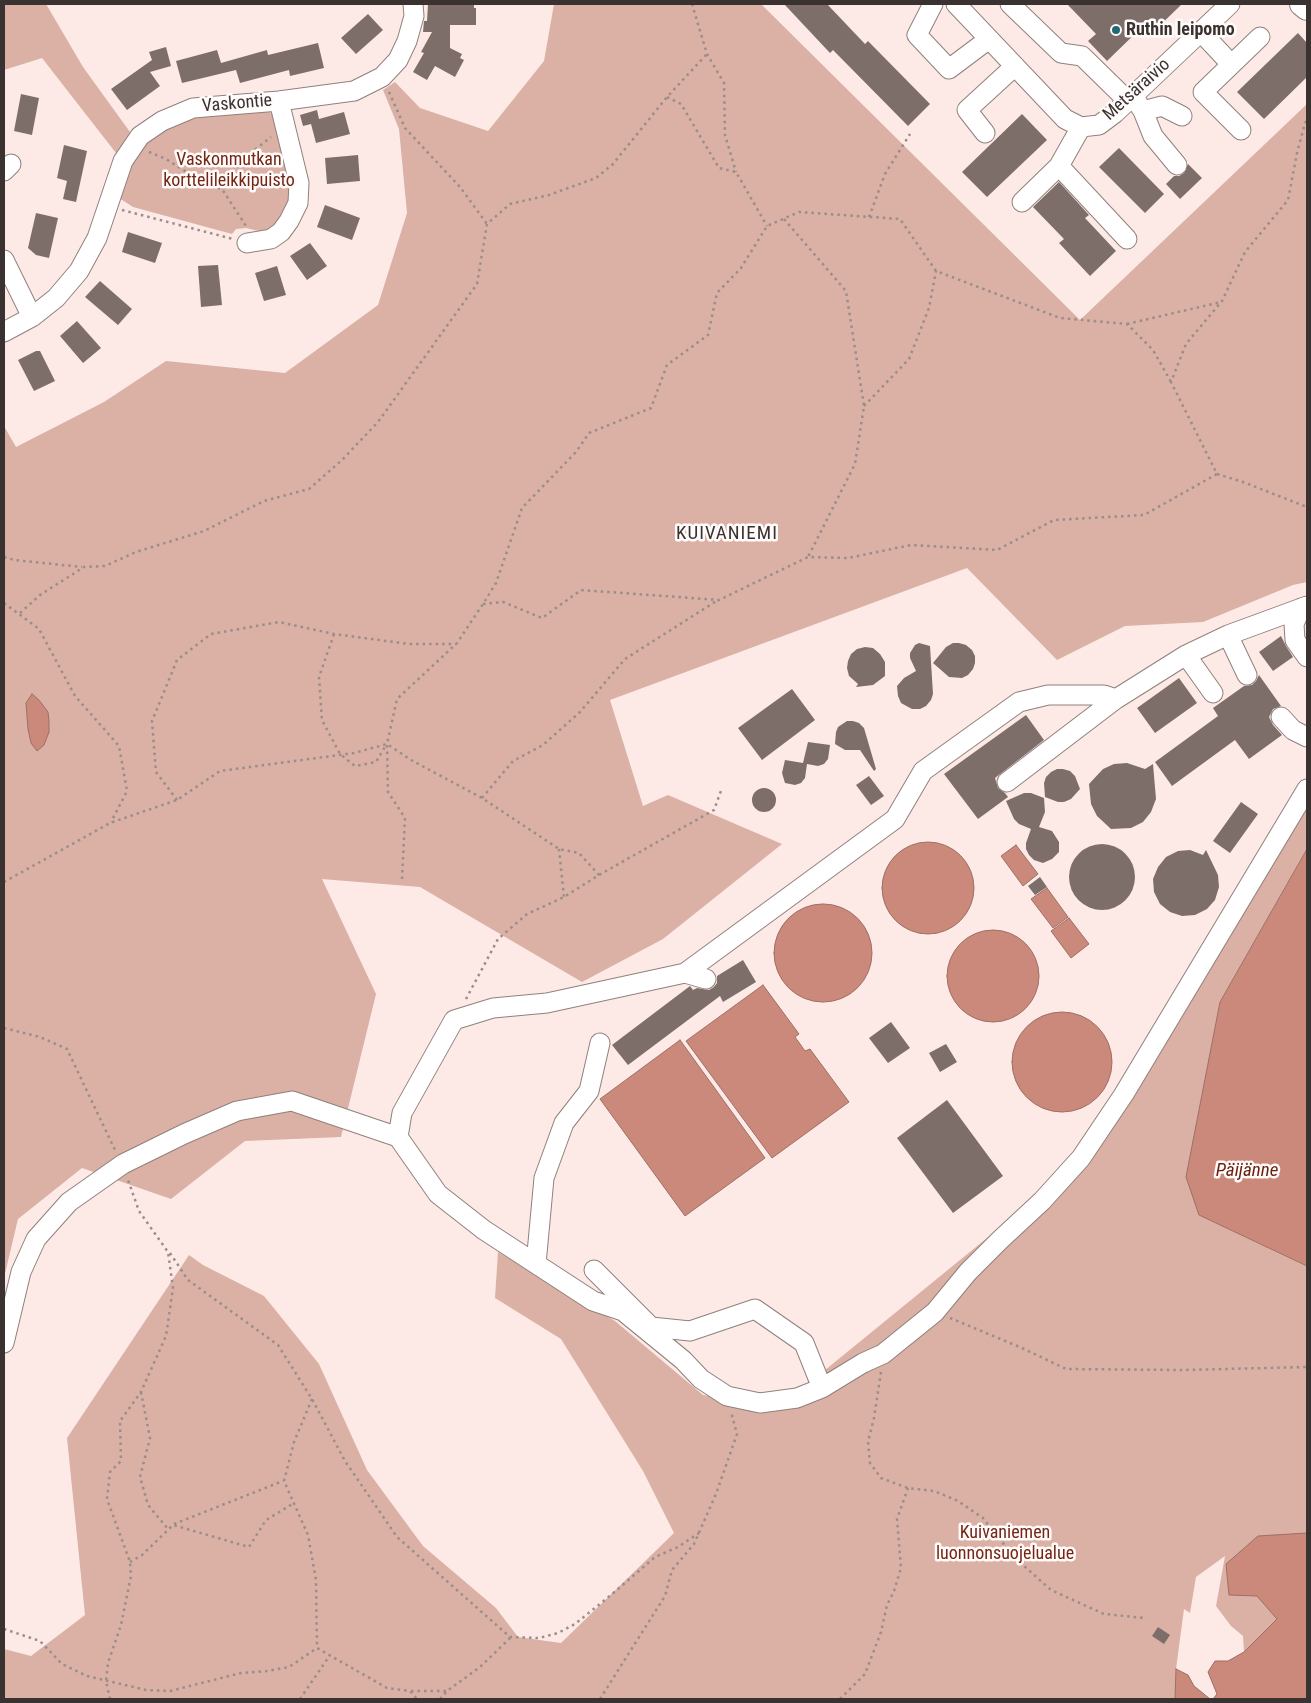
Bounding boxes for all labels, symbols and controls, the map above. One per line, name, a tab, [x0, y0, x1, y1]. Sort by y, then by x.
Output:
place label: Ruthin leipomo	[1126, 19, 1235, 41]
marker: Ruthin leipomo	[1110, 24, 1122, 36]
street label: Metsäraivio	[1099, 54, 1175, 126]
street label: Vaskontie	[201, 90, 273, 118]
park label: Vaskonmutkan korttelileikkipuisto	[163, 149, 295, 192]
district label: KUIVANIEMI	[675, 523, 779, 545]
water label: Päijänne	[1216, 1160, 1278, 1182]
park label: Kuivaniemen luonnonsuojelualue	[936, 1522, 1074, 1565]

